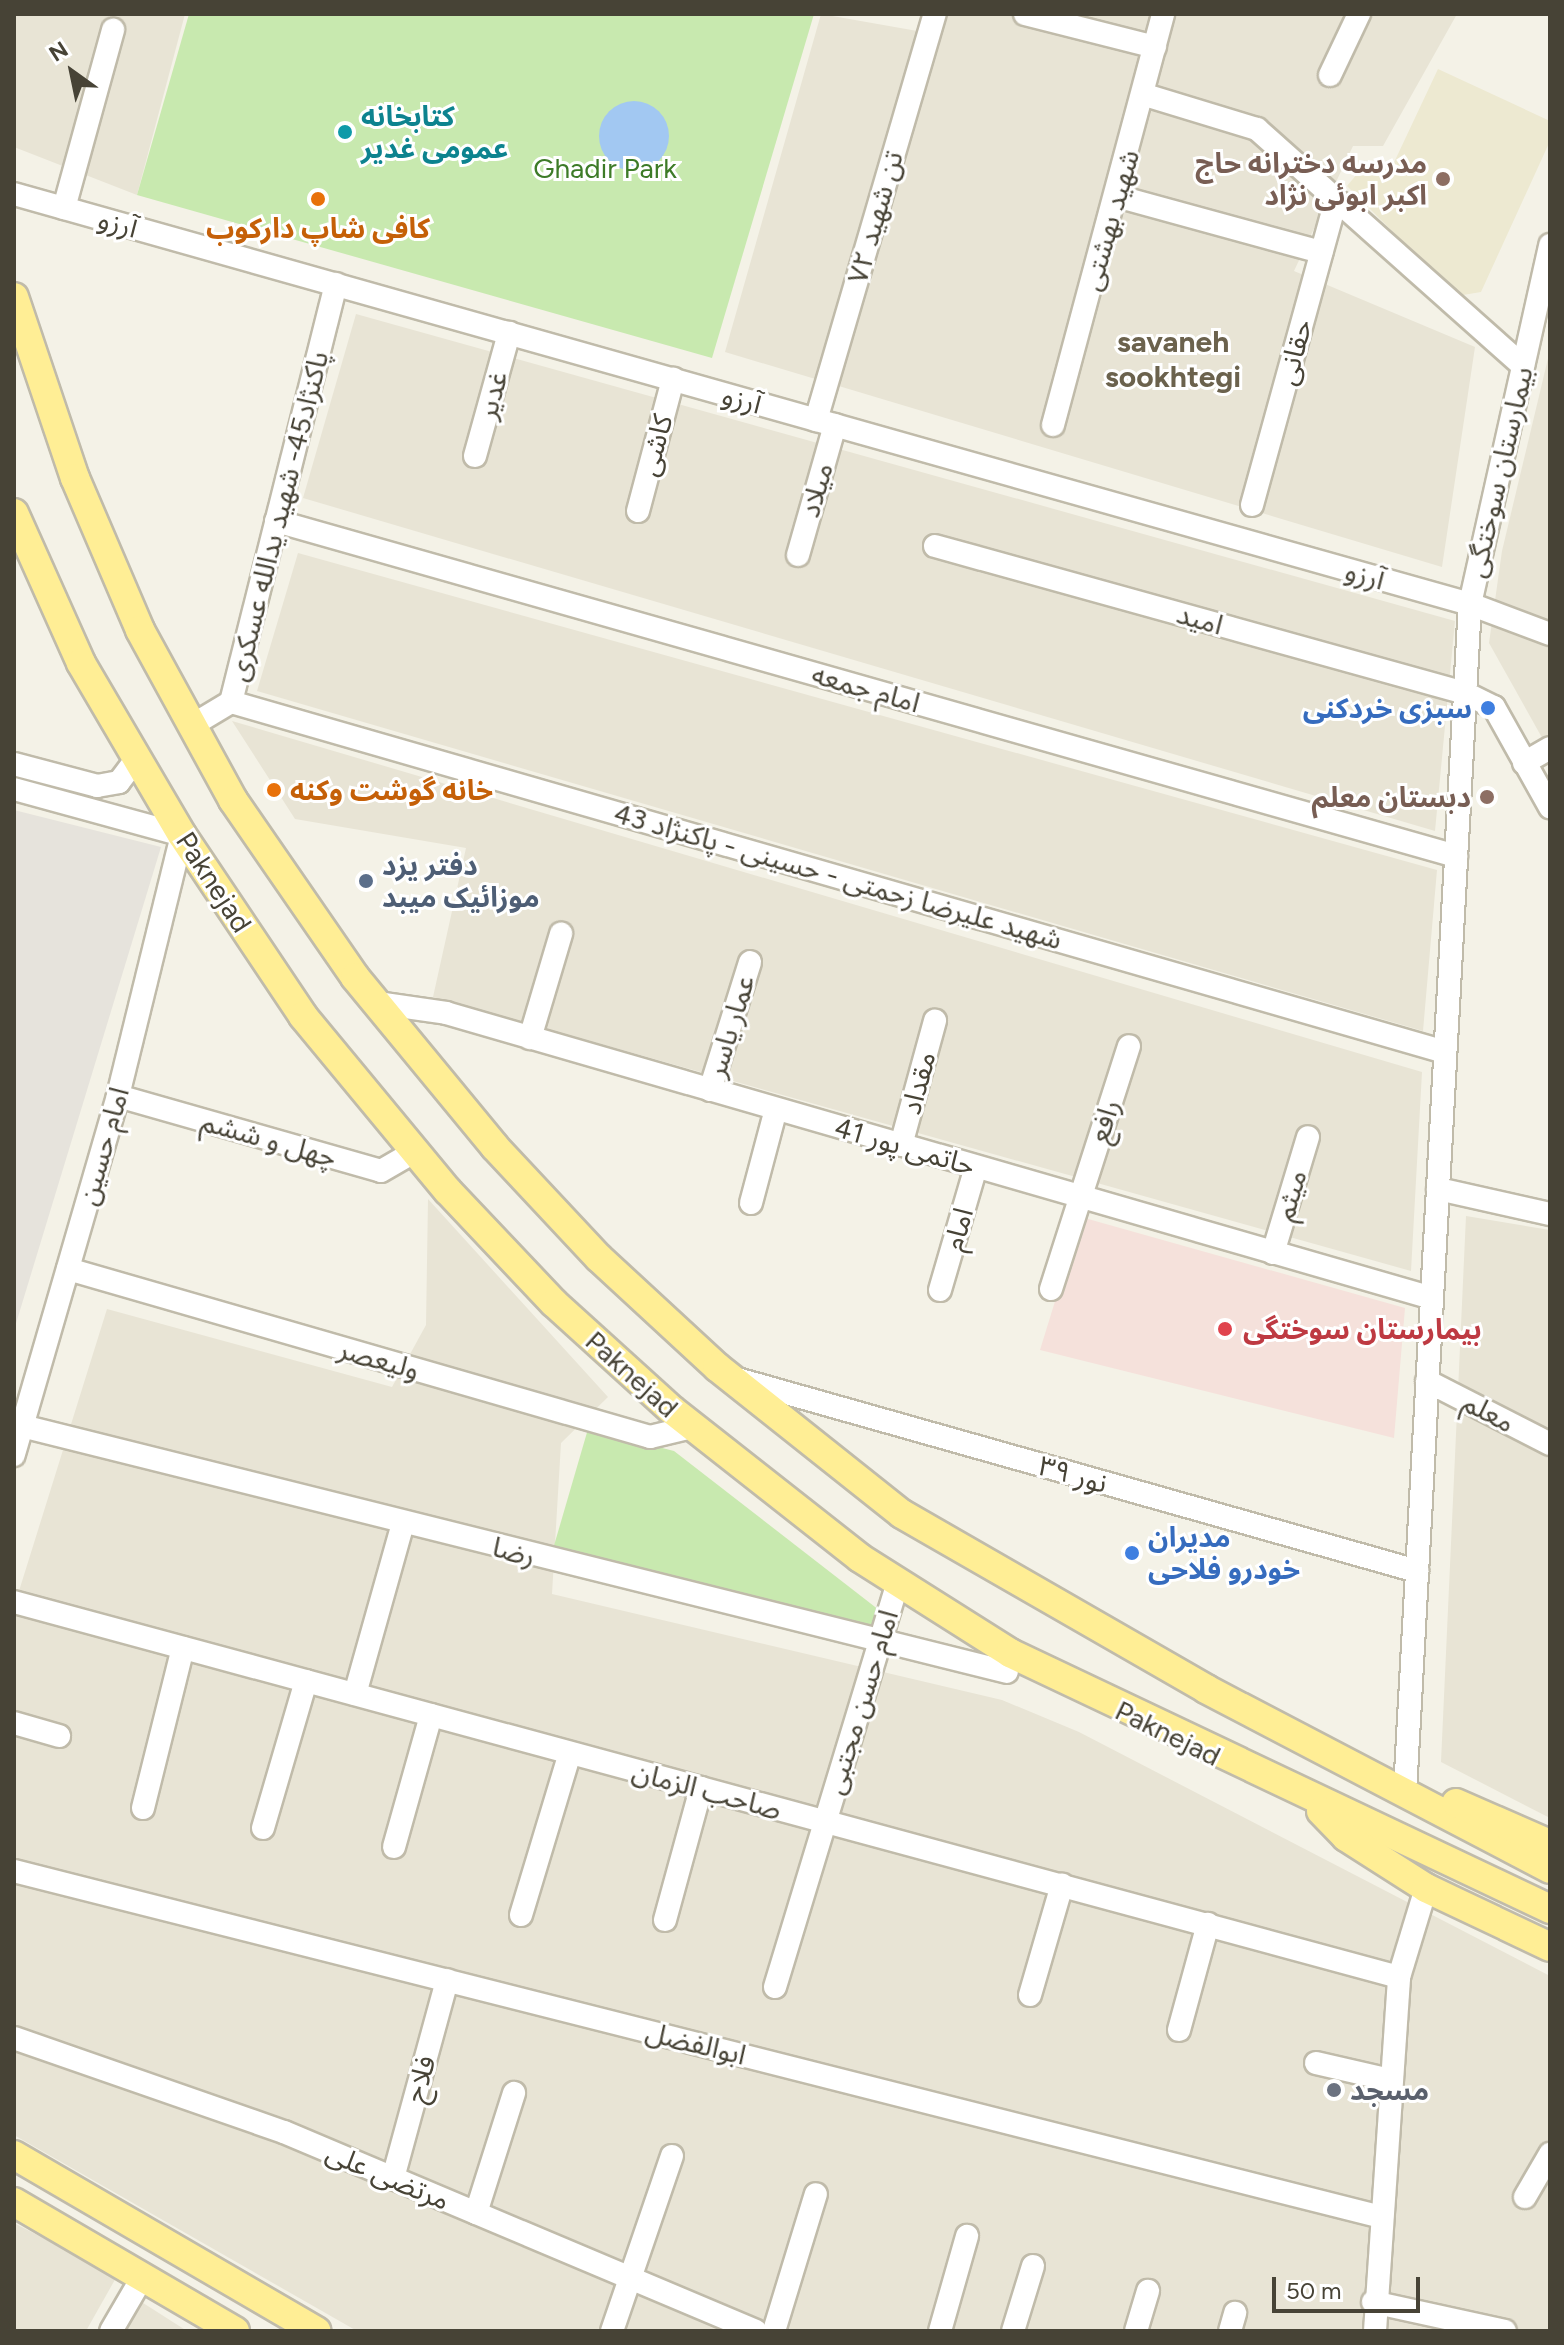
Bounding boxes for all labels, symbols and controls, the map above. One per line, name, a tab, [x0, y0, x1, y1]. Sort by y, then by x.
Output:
north arrow	[32, 32, 112, 112]
text: N	[44, 36, 73, 67]
place label: کتابخانه عمومی غدیر	[361, 99, 508, 165]
marker: کتابخانه عمومی غدیر	[336, 123, 354, 141]
street label: شهید بهشتی	[1074, 146, 1146, 294]
place label: مدرسه دخترانه حاج اکبر ابوئی نژاد	[1195, 146, 1427, 212]
street label: ۷۲ تن شهید	[840, 147, 910, 287]
park label: Ghadir Park	[533, 151, 677, 185]
marker: مدرسه دخترانه حاج اکبر ابوئی نژاد	[1434, 170, 1452, 188]
marker: کافی شاپ دارکوب	[309, 190, 327, 208]
street label: آرزو	[94, 201, 142, 245]
place label: کافی شاپ دارکوب	[206, 211, 430, 245]
street label: حقانی	[1269, 315, 1319, 389]
district label: savaneh sookhtegi	[1105, 324, 1241, 394]
street label: پاکنژاد45- شهید یدالله عسکری	[221, 347, 335, 685]
street label: بیمارستان سوختگی	[1458, 363, 1540, 581]
street label: غدیر	[470, 367, 514, 423]
street label: آرزو	[718, 377, 766, 421]
street label: کاشی	[631, 411, 679, 479]
street label: میلاد	[792, 459, 840, 521]
street label: آرزو	[1341, 553, 1389, 597]
street label: امید	[1173, 596, 1227, 642]
street label: امام جمعه	[808, 657, 924, 719]
place label: سبزی خردکنی	[1303, 691, 1472, 725]
marker: سبزی خردکنی	[1479, 699, 1497, 717]
place label: خانه گوشت وکنه	[290, 773, 493, 807]
place label: دبستان معلم	[1311, 780, 1471, 814]
marker: خانه گوشت وکنه	[265, 781, 283, 799]
marker: دبستان معلم	[1478, 788, 1496, 806]
street label: شهید علیرضا زحمتی - حسینی - پاکنژاد 43	[610, 796, 1066, 956]
street label: Paknejad	[169, 825, 259, 939]
place label: دفتر یزد موزائیک میبد	[382, 848, 539, 914]
marker: دفتر یزد موزائیک میبد	[357, 872, 375, 890]
street label: عمار یاسر	[699, 971, 761, 1081]
street label: مقداد	[894, 1048, 942, 1118]
street label: امام حسین	[70, 1083, 136, 1209]
street label: رافع	[1081, 1095, 1127, 1147]
street label: چهل و ششم	[198, 1104, 340, 1174]
street label: حاتمی پور 41	[831, 1110, 979, 1182]
street label: میثم	[1266, 1166, 1314, 1224]
street label: امام	[936, 1204, 980, 1254]
place label: بیمارستان سوختگی	[1243, 1312, 1482, 1346]
marker: بیمارستان سوختگی	[1214, 1318, 1236, 1340]
street label: Paknejad	[579, 1324, 685, 1424]
street label: ولیعصر	[335, 1331, 423, 1387]
street label: معلم	[1458, 1385, 1520, 1439]
street label: نور ۳۹	[1035, 1448, 1111, 1500]
place label: مدیران خودرو فلاحی	[1148, 1520, 1300, 1586]
street label: رضا	[489, 1530, 539, 1572]
marker: مدیران خودرو فلاحی	[1123, 1544, 1141, 1562]
street label: امام حسن مجتبی	[817, 1606, 905, 1798]
street label: Paknejad	[1110, 1693, 1226, 1773]
street label: صاحب الزمان	[629, 1754, 785, 1826]
street label: ابوالفضل	[642, 2014, 750, 2072]
street label: فلاح	[398, 2052, 442, 2106]
place label: مسجد	[1350, 2073, 1429, 2107]
marker: مسجد	[1325, 2081, 1343, 2099]
street label: مرتضی علی	[321, 2135, 455, 2217]
scale bar	[1276, 2261, 1424, 2311]
text: 50 m	[1286, 2276, 1342, 2305]

